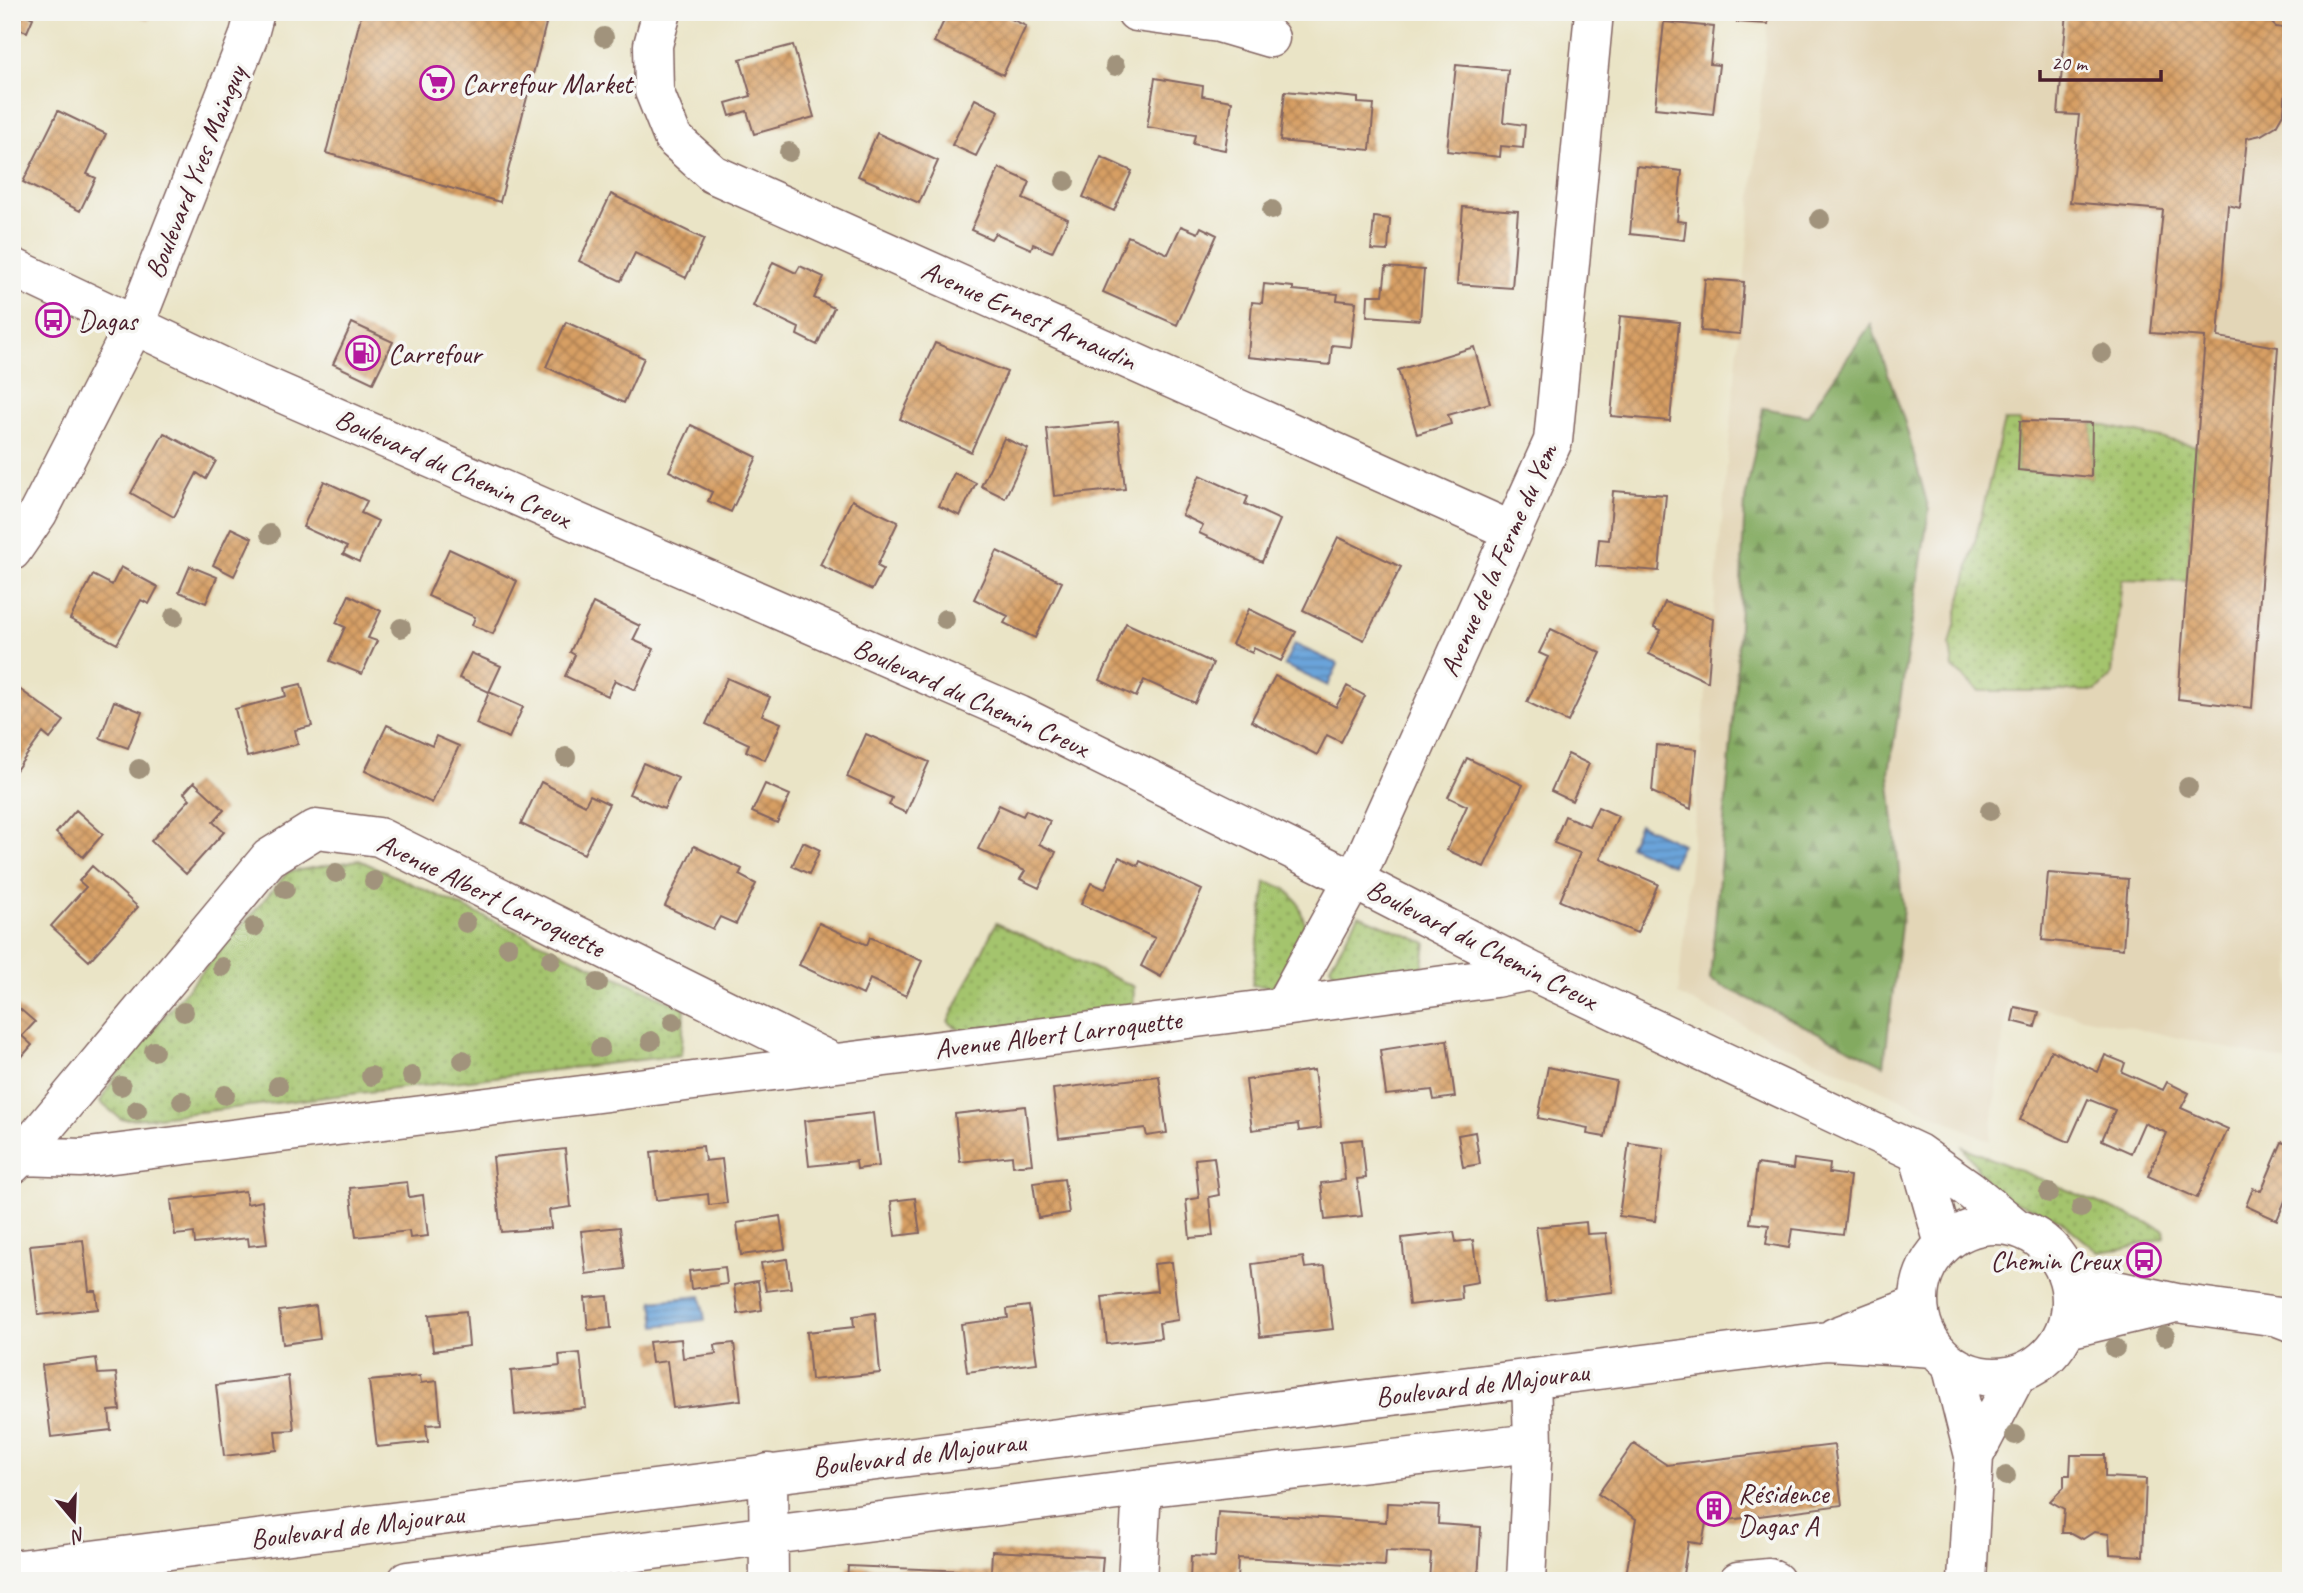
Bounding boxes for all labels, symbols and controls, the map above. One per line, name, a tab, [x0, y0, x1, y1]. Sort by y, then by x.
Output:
scale bar	[2040, 38, 2161, 82]
text: 20 m	[2051, 50, 2089, 76]
street label: Boulevard Yves Mainguy	[137, 59, 254, 283]
supermarket icon: Carrefour Market	[418, 64, 456, 102]
place label: Carrefour Market	[462, 66, 635, 101]
street label: Avenue Ernest Arnaudin	[916, 252, 1143, 379]
bus stop icon: Dagas	[34, 301, 72, 339]
place label: Dagas	[78, 303, 140, 338]
fuel station icon: Carrefour	[344, 334, 382, 372]
place label: Carrefour	[388, 336, 484, 371]
street label: Boulevard du Chemin Creux	[330, 400, 578, 537]
street label: Avenue de la Ferme du Yem	[1431, 437, 1566, 682]
street label: Boulevard du Chemin Creux	[848, 629, 1096, 766]
street label: Avenue Albert Larroquette	[372, 825, 612, 966]
street label: Boulevard du Chemin Creux	[1361, 871, 1605, 1018]
street label: Avenue Albert Larroquette	[933, 1001, 1185, 1066]
bus stop icon: Chemin Creux	[2125, 1241, 2163, 1279]
place label: Chemin Creux	[1991, 1243, 2122, 1278]
street label: Boulevard de Majourau	[1373, 1353, 1592, 1414]
street label: Boulevard de Majourau	[810, 1423, 1029, 1484]
place label: Résidence Dagas A	[1738, 1476, 1831, 1543]
north arrow	[38, 1484, 108, 1554]
building icon: Résidence Dagas A	[1695, 1490, 1733, 1528]
street label: Boulevard de Majourau	[248, 1495, 467, 1556]
text: N	[67, 1522, 89, 1549]

